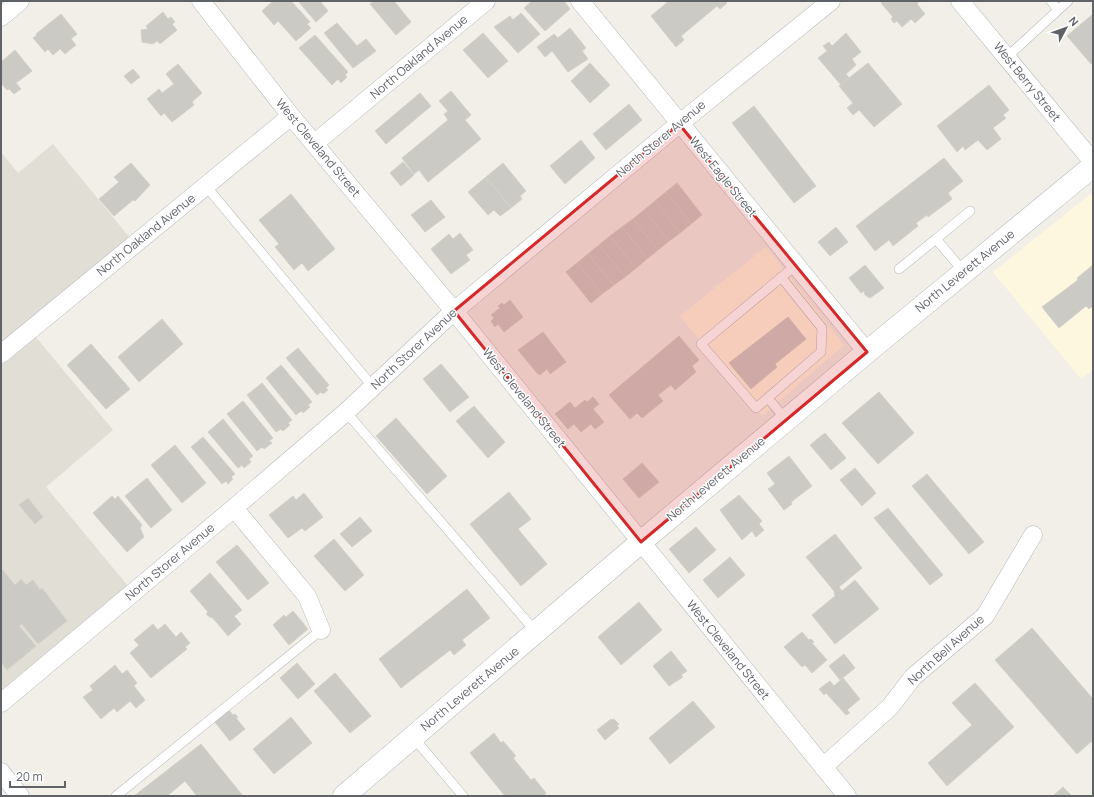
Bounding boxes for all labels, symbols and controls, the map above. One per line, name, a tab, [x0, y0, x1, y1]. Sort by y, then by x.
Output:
north arrow	[1046, 8, 1086, 48]
street label: North Oakland Avenue	[366, 11, 471, 102]
text: N	[1066, 13, 1082, 29]
street label: West Berry Street	[990, 38, 1065, 125]
street label: West Cleveland Street	[272, 95, 365, 201]
street label: North Storer Avenue	[612, 96, 709, 181]
street label: West Eagle Street	[686, 133, 761, 221]
street label: North Oakland Avenue	[93, 189, 199, 280]
street label: North Leverett Avenue	[911, 225, 1018, 316]
street label: North Storer Avenue	[367, 304, 460, 393]
street label: West Cleveland Street	[479, 344, 570, 451]
street label: North Leverett Avenue	[663, 432, 768, 525]
street label: North Storer Avenue	[121, 519, 218, 604]
street label: West Cleveland Street	[683, 596, 774, 703]
street label: North Bell Avenue	[904, 611, 988, 689]
street label: North Leverett Avenue	[417, 642, 522, 735]
scale bar	[10, 763, 65, 789]
text: 20 m	[16, 768, 43, 785]

